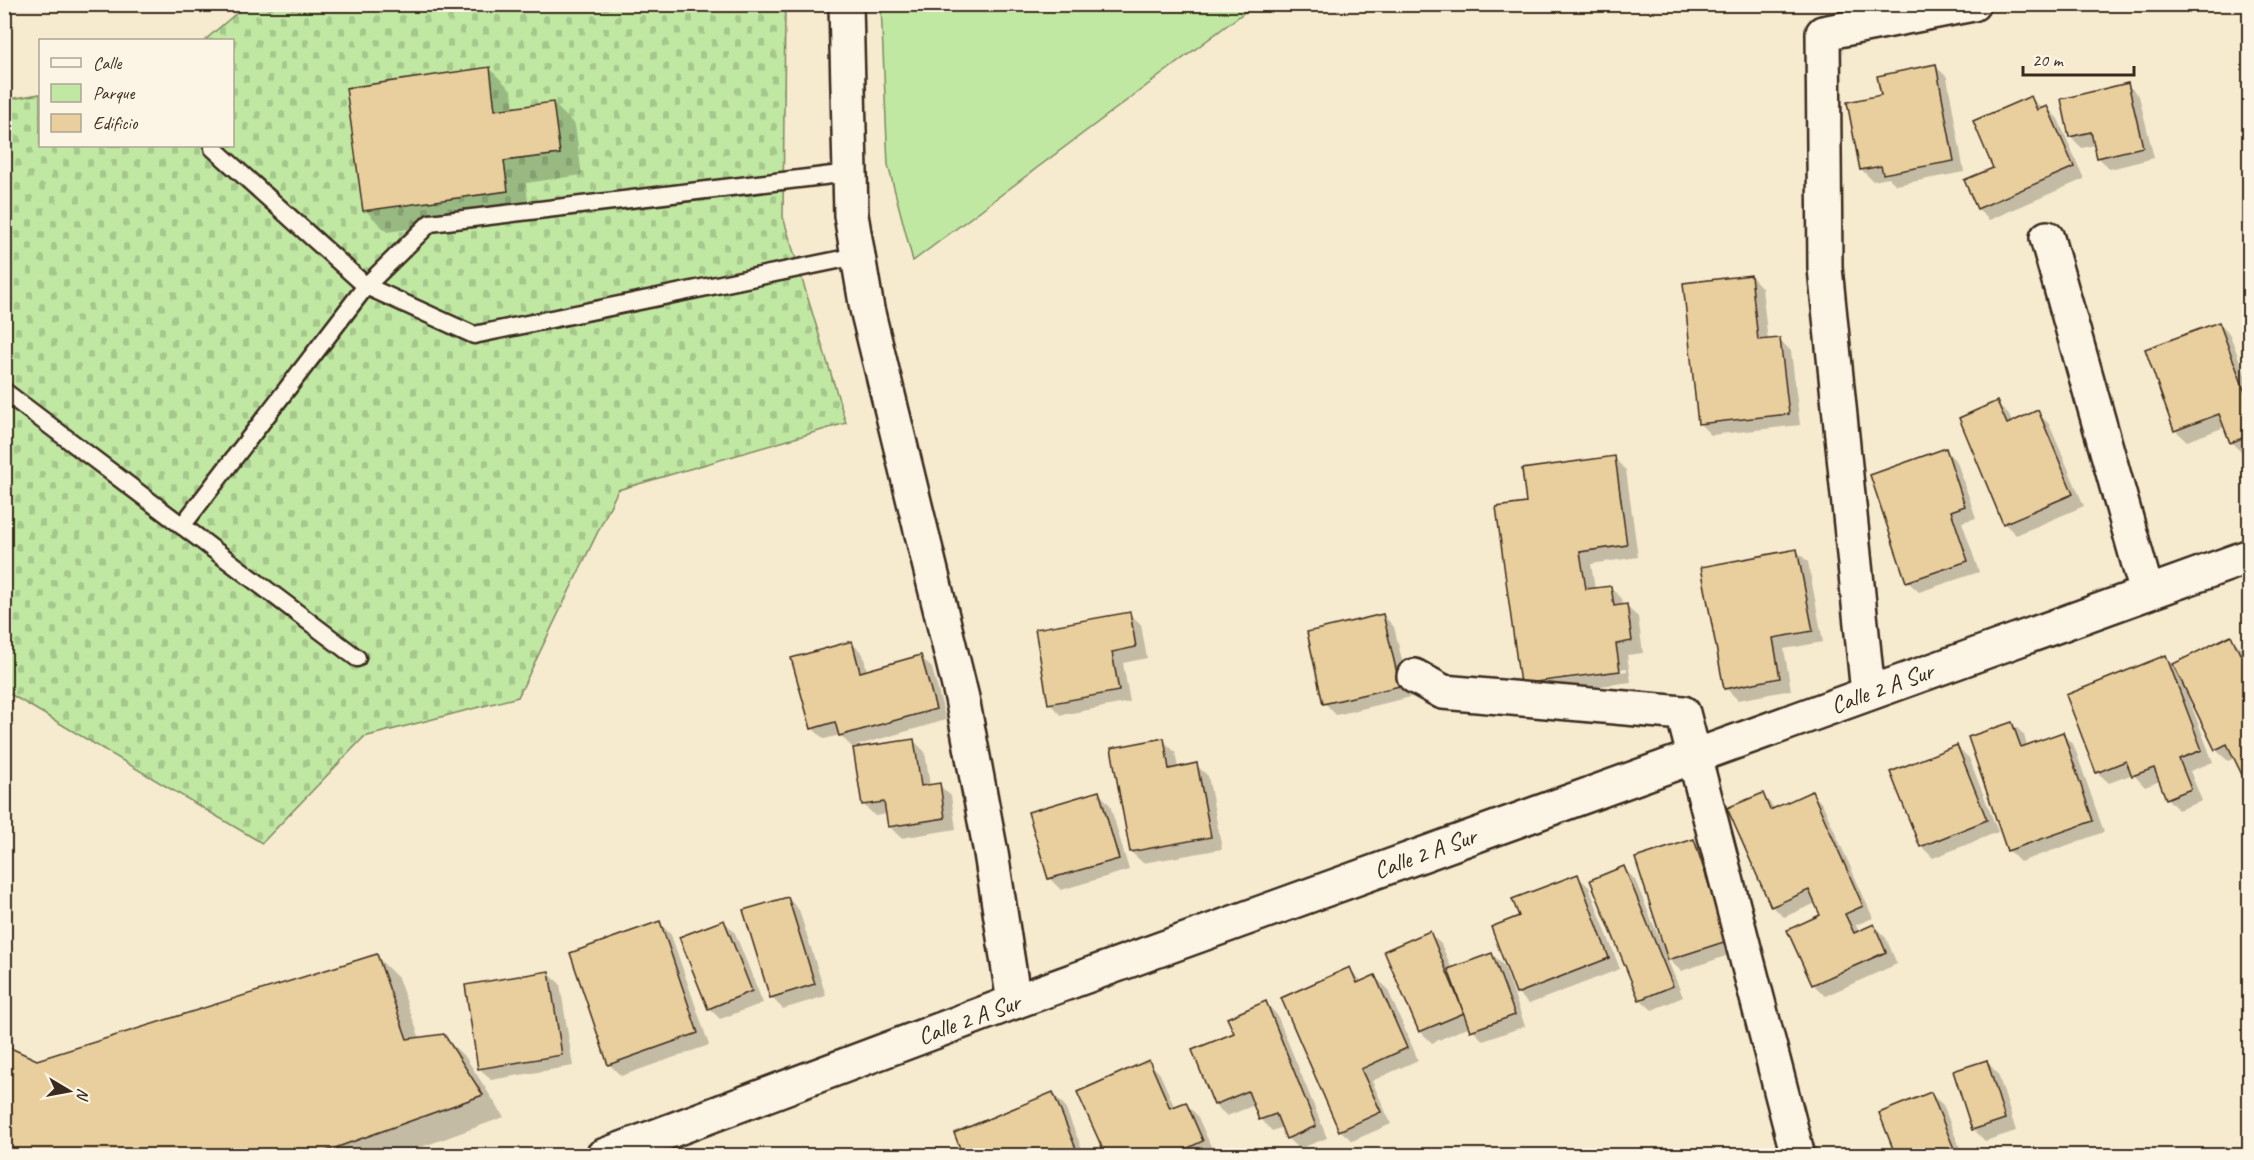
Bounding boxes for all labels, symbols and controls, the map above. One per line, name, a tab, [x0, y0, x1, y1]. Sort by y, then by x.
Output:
legend	[39, 39, 234, 147]
scale bar	[2023, 39, 2134, 77]
text: 20 m	[2032, 49, 2065, 71]
text: Calle	[93, 52, 122, 74]
text: Parque	[93, 82, 135, 104]
text: Edificio	[93, 112, 139, 134]
street label: Calle 2 A Sur	[1827, 655, 1939, 720]
street label: Calle 2 A Sur	[1370, 820, 1482, 885]
street label: Calle 2 A Sur	[914, 986, 1026, 1051]
north arrow	[39, 1061, 99, 1121]
text: N	[72, 1087, 93, 1103]

